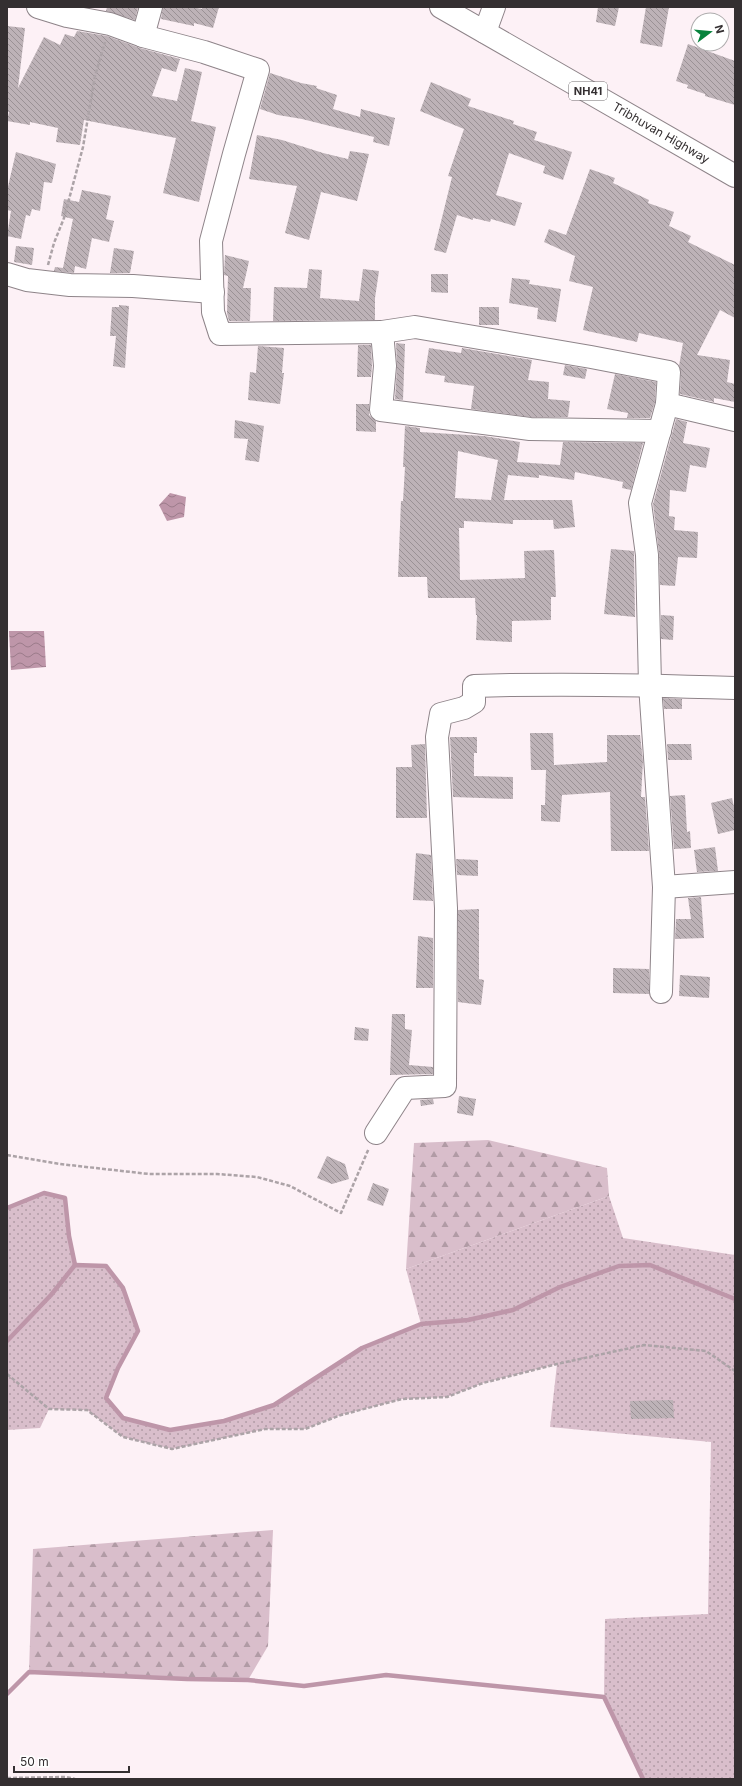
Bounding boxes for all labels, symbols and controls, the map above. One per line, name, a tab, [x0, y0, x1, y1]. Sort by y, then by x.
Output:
north arrow	[690, 12, 730, 52]
text: N	[712, 23, 727, 35]
road number: NH41	[569, 82, 607, 100]
street label: Tribhuvan Highway	[610, 99, 713, 167]
scale bar	[14, 1748, 129, 1774]
text: 50 m	[20, 1754, 49, 1769]

